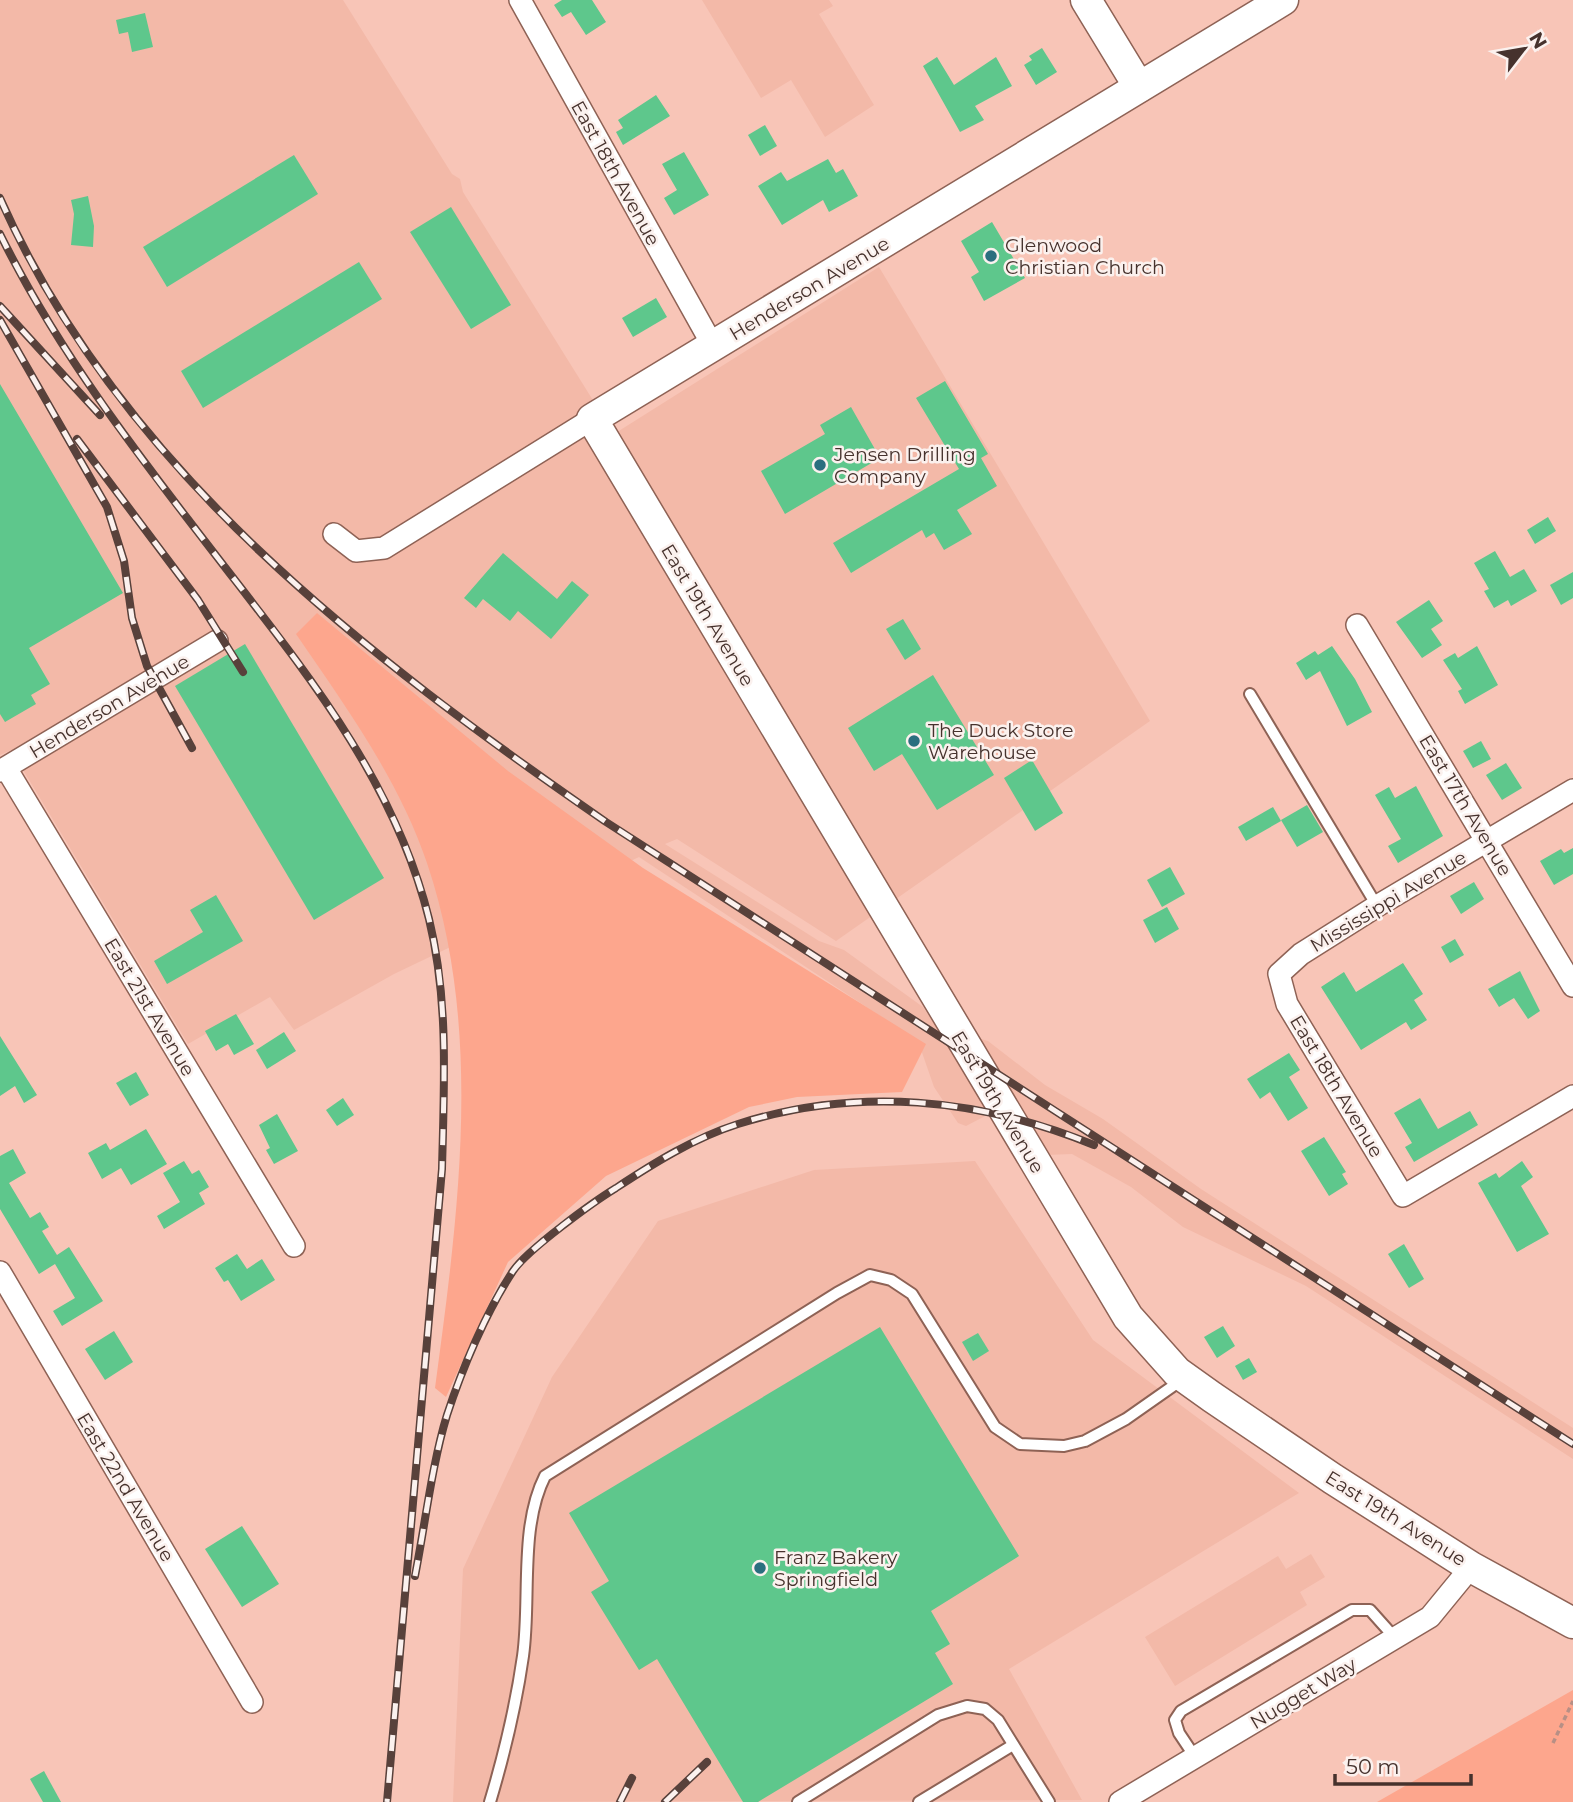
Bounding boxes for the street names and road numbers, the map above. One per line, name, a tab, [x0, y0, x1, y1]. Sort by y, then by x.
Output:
street label: East 18th Avenue	[566, 97, 665, 250]
street label: Henderson Avenue	[725, 232, 893, 345]
street label: East 19th Avenue	[656, 540, 759, 690]
street label: Henderson Avenue	[25, 650, 193, 763]
street label: East 17th Avenue	[1414, 730, 1517, 880]
street label: Mississippi Avenue	[1306, 846, 1471, 957]
street label: East 21st Avenue	[99, 934, 200, 1080]
street label: East 18th Avenue	[1285, 1011, 1388, 1162]
street label: East 19th Avenue	[946, 1027, 1049, 1177]
street label: East 22nd Avenue	[72, 1409, 179, 1566]
street label: East 19th Avenue	[1321, 1466, 1470, 1571]
street label: Nugget Way	[1246, 1652, 1361, 1734]

